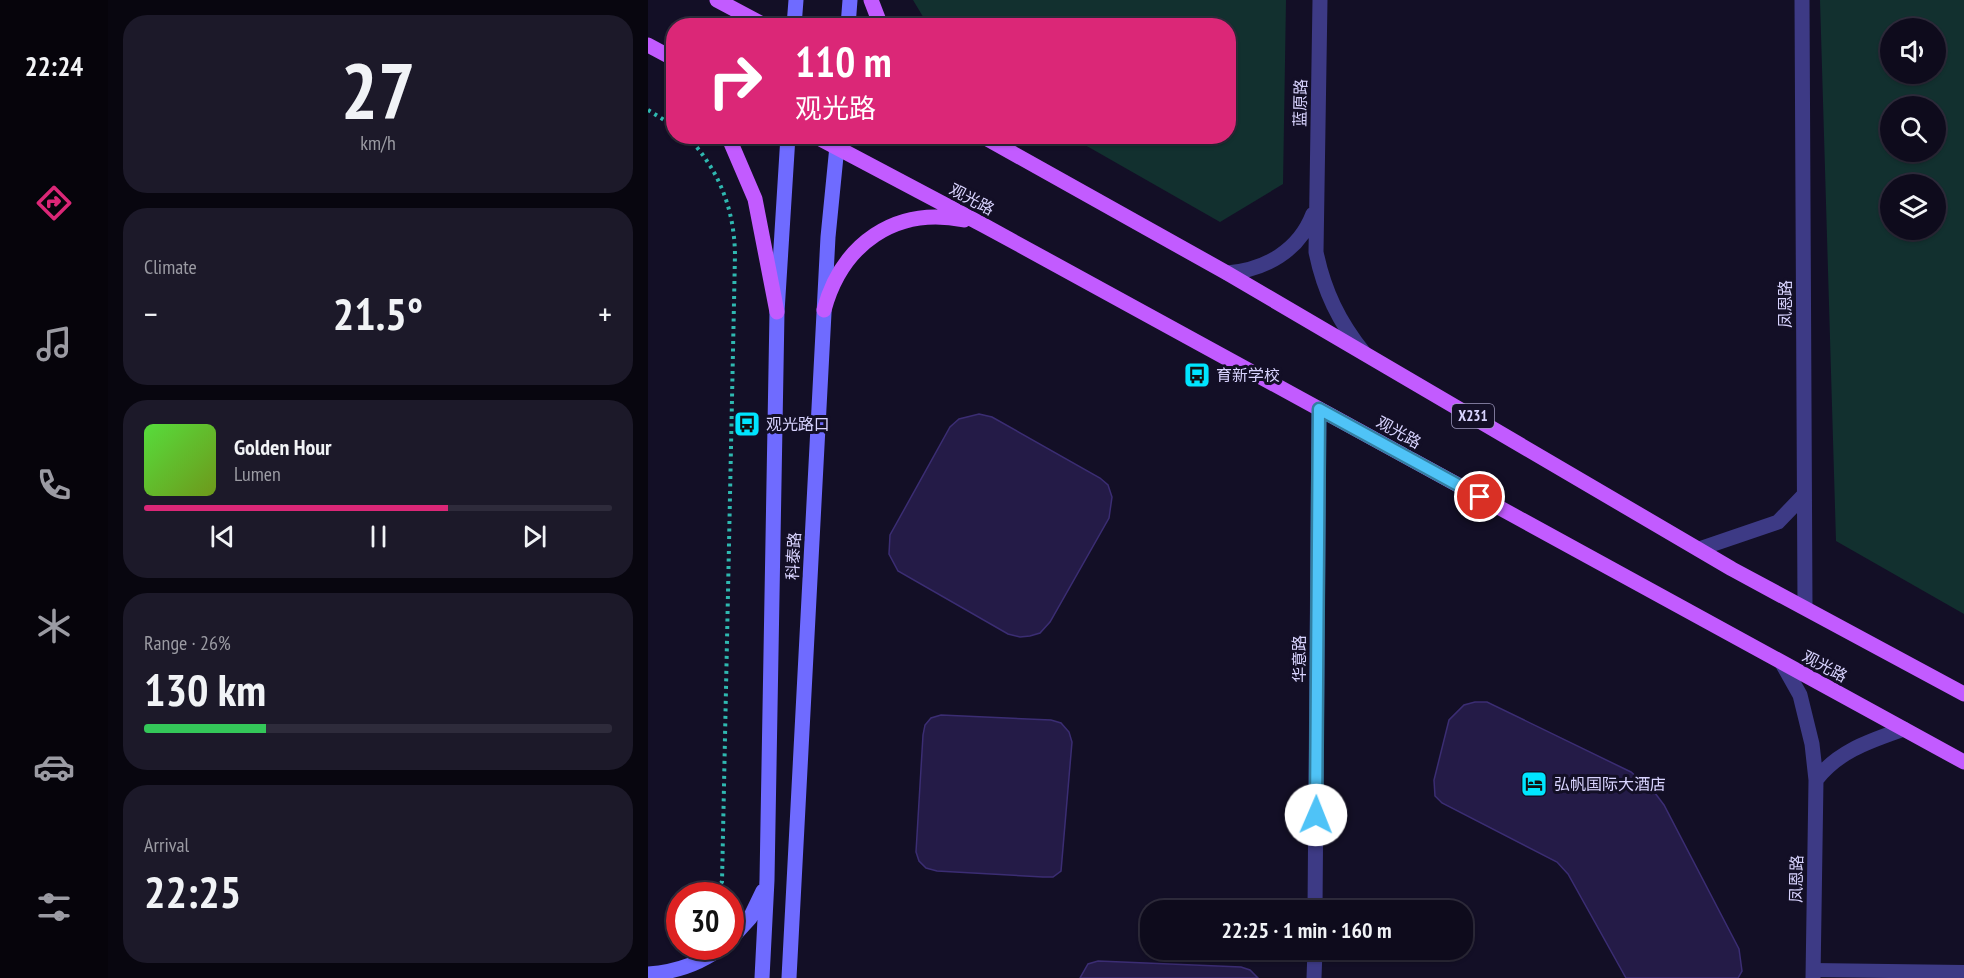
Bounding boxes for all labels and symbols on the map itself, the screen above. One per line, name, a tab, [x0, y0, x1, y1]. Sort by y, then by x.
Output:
street label: 蓝原路	[1290, 79, 1310, 127]
street label: 观光路	[946, 179, 998, 219]
street label: 凤恩路	[1775, 280, 1795, 328]
bus stop icon: 育新学校	[1182, 360, 1212, 390]
place label: 育新学校	[1216, 365, 1280, 385]
road number: X231	[1452, 404, 1494, 428]
bus stop icon: 观光路口	[732, 409, 762, 439]
street label: 观光路	[1373, 412, 1425, 452]
place label: 观光路口	[766, 414, 830, 434]
pin	[1454, 471, 1505, 522]
street label: 科泰路	[782, 532, 804, 580]
street label: 华意路	[1289, 635, 1309, 683]
street label: 观光路	[1799, 646, 1851, 686]
hotel icon: 弘帆国际大酒店	[1519, 769, 1549, 799]
place label: 弘帆国际大酒店	[1554, 774, 1666, 794]
position arrow	[1284, 783, 1348, 847]
street label: 凤恩路	[1786, 855, 1806, 903]
speed limit sign: 30	[666, 882, 744, 960]

